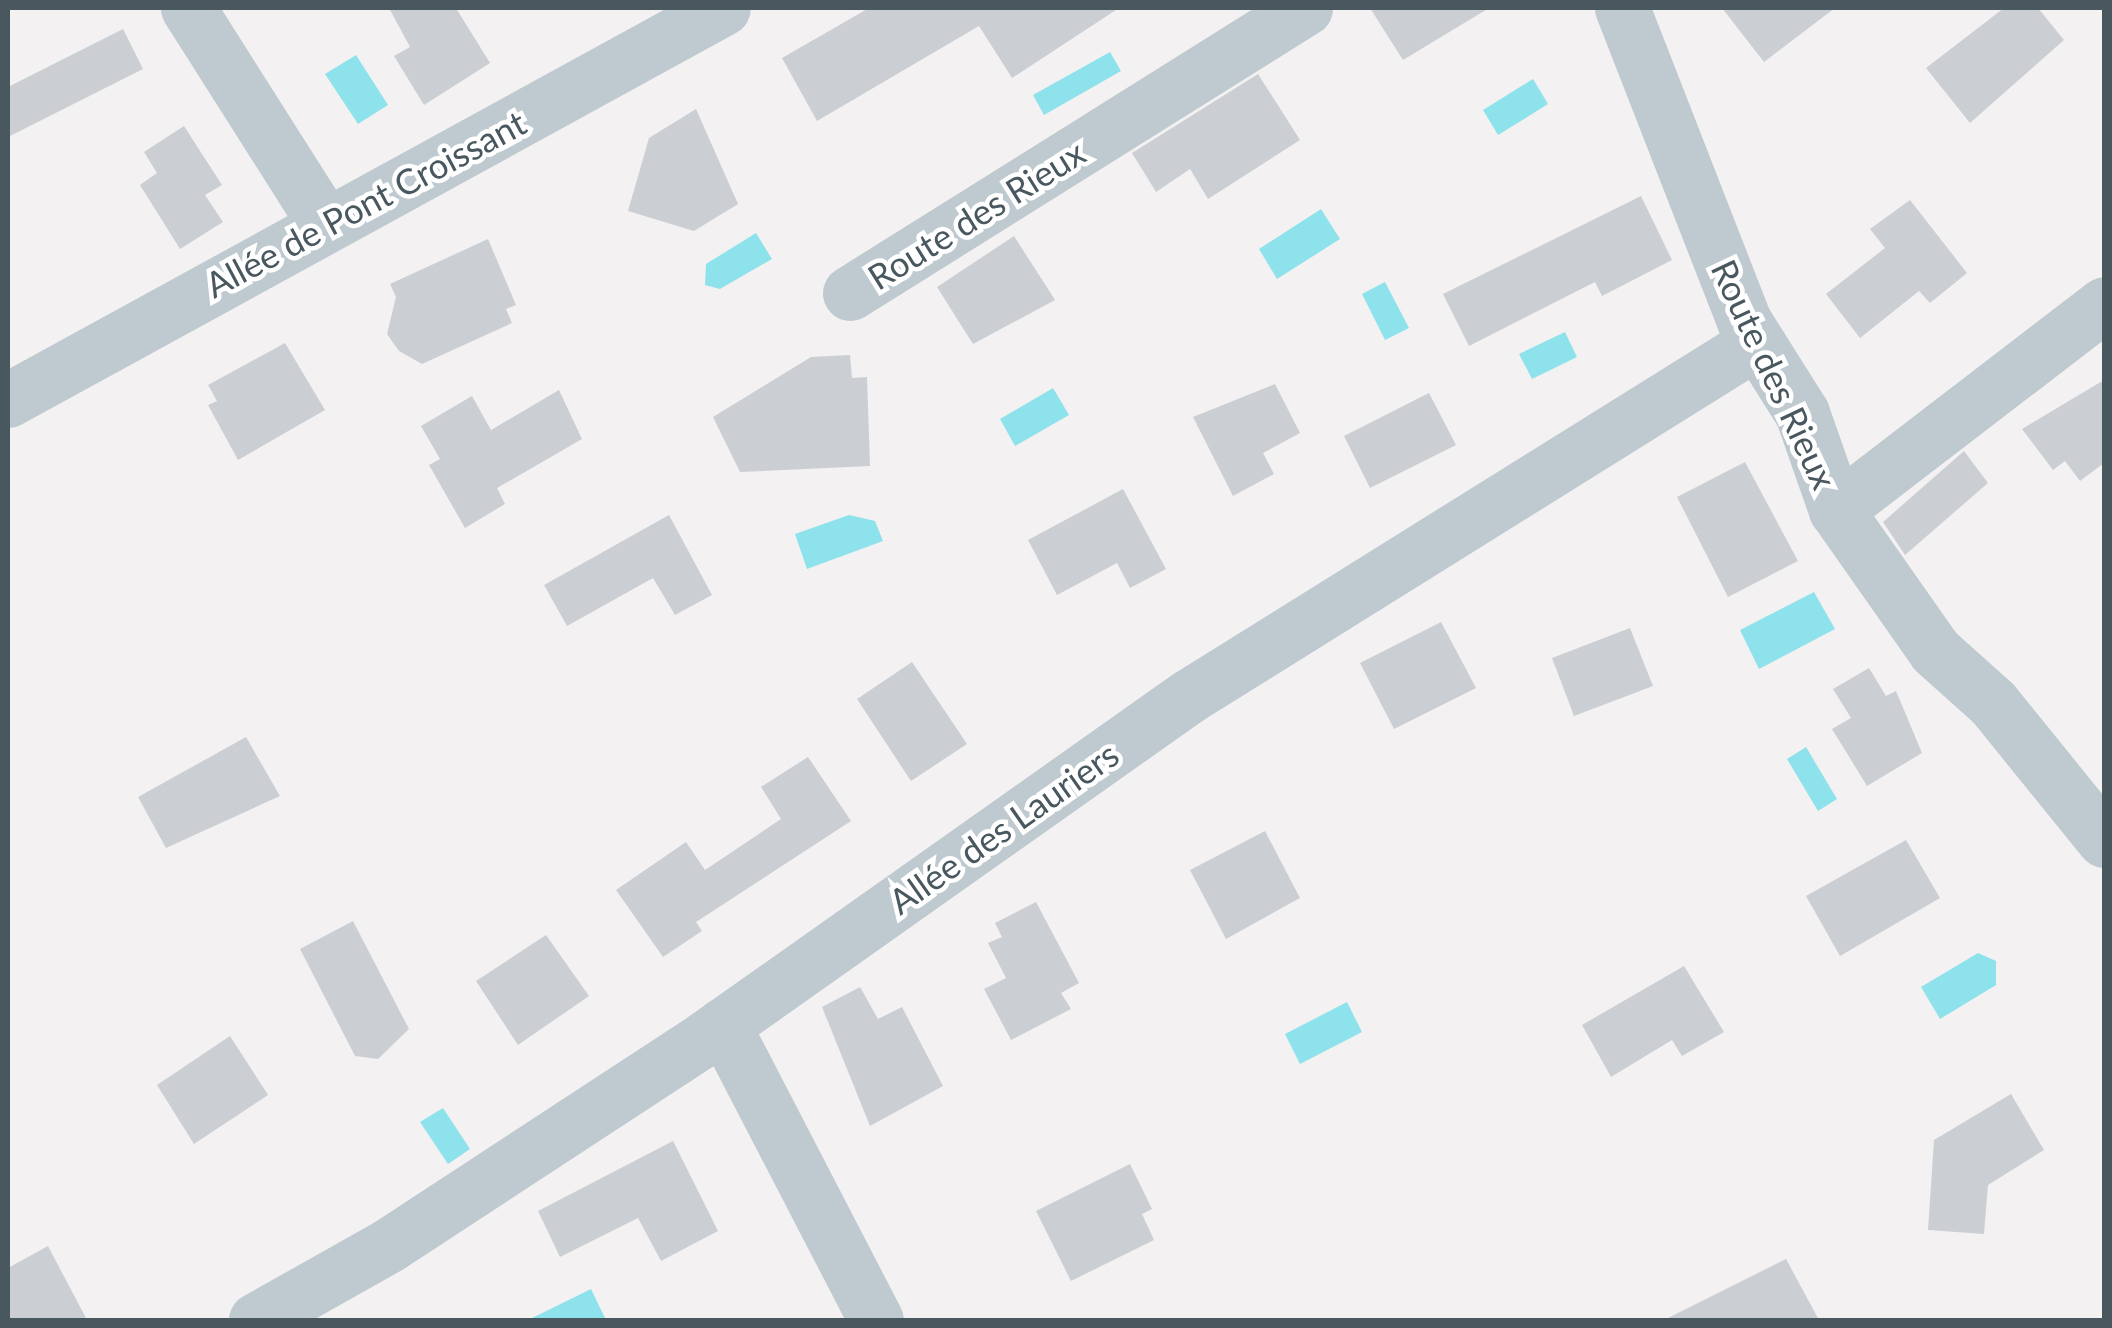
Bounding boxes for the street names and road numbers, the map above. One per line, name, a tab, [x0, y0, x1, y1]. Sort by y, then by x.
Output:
street label: Allée de Pont Croissant	[198, 101, 532, 305]
street label: Route des Rieux	[860, 131, 1092, 297]
street label: Route des Rieux	[1704, 253, 1846, 495]
street label: Allée des Lauriers	[880, 732, 1126, 922]

